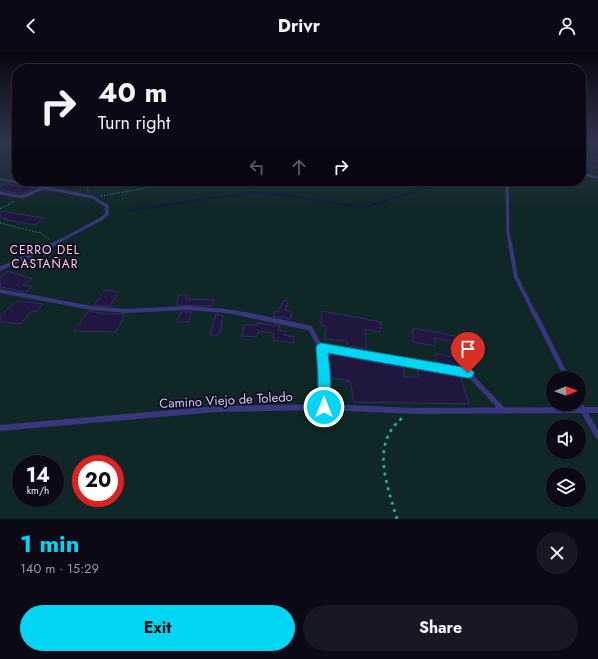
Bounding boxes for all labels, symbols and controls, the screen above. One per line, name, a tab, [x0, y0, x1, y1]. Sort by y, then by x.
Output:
text: Drivr	[278, 13, 320, 39]
icon: back	[20, 15, 42, 37]
icon: person	[556, 15, 578, 37]
text: 40 m	[98, 72, 167, 113]
icon: right	[32, 80, 84, 132]
text: Turn right	[98, 110, 170, 136]
icon: left	[246, 156, 268, 178]
icon: ahead	[288, 156, 310, 178]
icon: right	[330, 156, 352, 178]
district label: CERRO DEL CASTAÑAR	[10, 241, 80, 273]
pin	[451, 332, 485, 373]
icon: arrive	[457, 338, 479, 360]
north arrow	[546, 371, 586, 411]
map controls	[546, 371, 586, 507]
position arrow	[303, 386, 345, 428]
street label: Camino Viejo de Toledo	[159, 387, 293, 413]
button: sound	[546, 419, 586, 459]
speed limit sign: 20	[72, 455, 124, 507]
text: 14	[26, 461, 50, 490]
button: layers	[546, 467, 586, 507]
text: km/h	[27, 483, 49, 498]
text: 1 min	[20, 526, 80, 561]
button: close	[536, 532, 578, 574]
text: 140 m · 15:29	[20, 559, 99, 578]
button: Exit	[20, 605, 295, 651]
button: Share	[303, 605, 578, 651]

